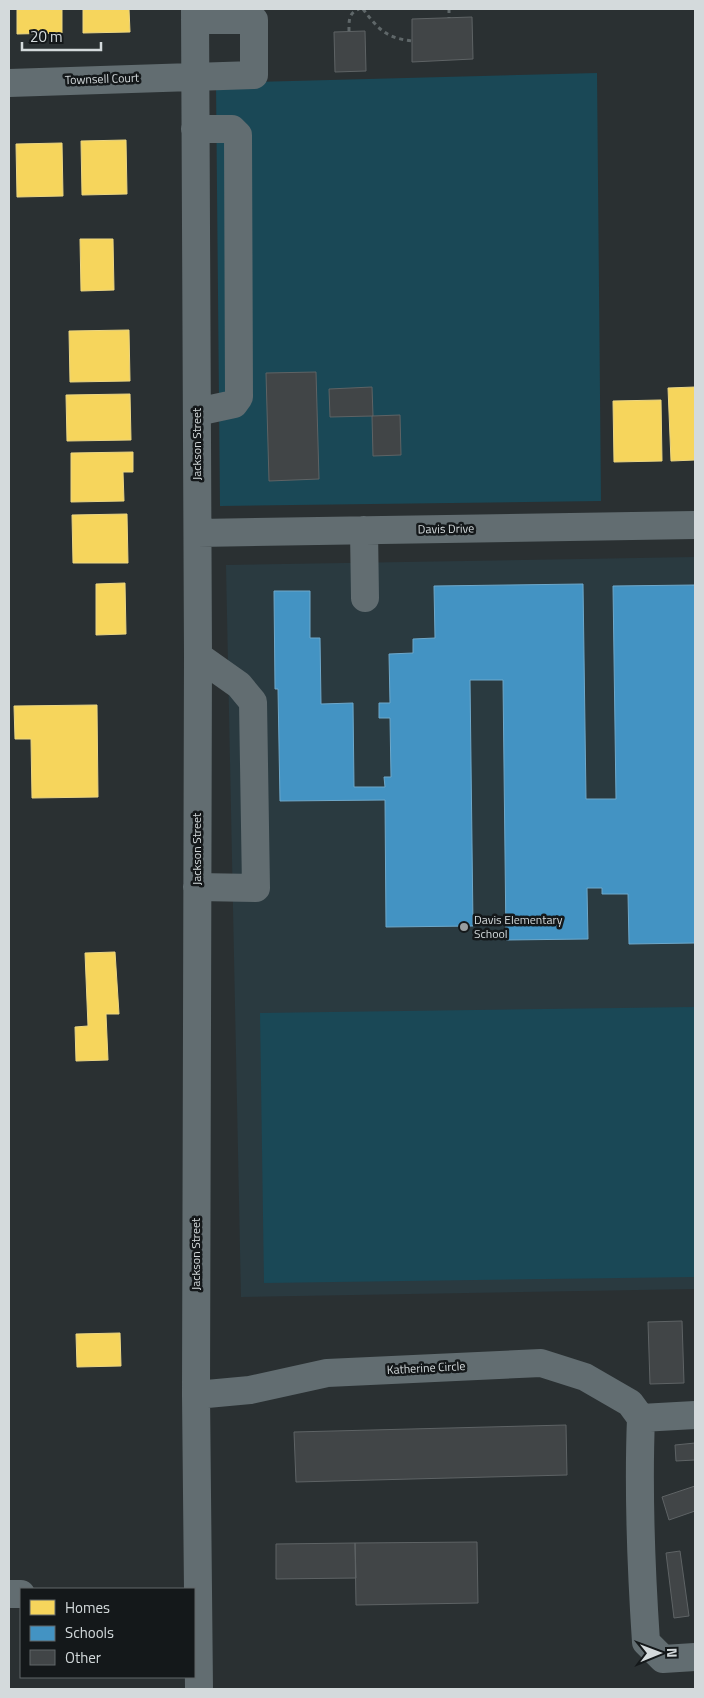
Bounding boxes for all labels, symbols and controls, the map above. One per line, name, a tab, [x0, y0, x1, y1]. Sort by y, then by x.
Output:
scale bar	[22, 20, 101, 52]
text: 20 m	[30, 25, 63, 48]
street label: Townsell Court	[64, 68, 140, 89]
street label: Jackson Street	[187, 407, 206, 480]
street label: Davis Drive	[418, 519, 474, 538]
street label: Jackson Street	[187, 812, 206, 885]
place label: Davis Elementary School	[474, 910, 563, 943]
marker: Davis Elementary School	[458, 921, 470, 933]
street label: Jackson Street	[186, 1217, 205, 1290]
street label: Katherine Circle	[386, 1356, 466, 1379]
legend	[20, 1588, 195, 1678]
text: Homes	[65, 1596, 110, 1619]
text: Schools	[65, 1621, 114, 1644]
north arrow	[634, 1628, 684, 1678]
text: Other	[65, 1646, 101, 1669]
text: N	[662, 1648, 683, 1658]

